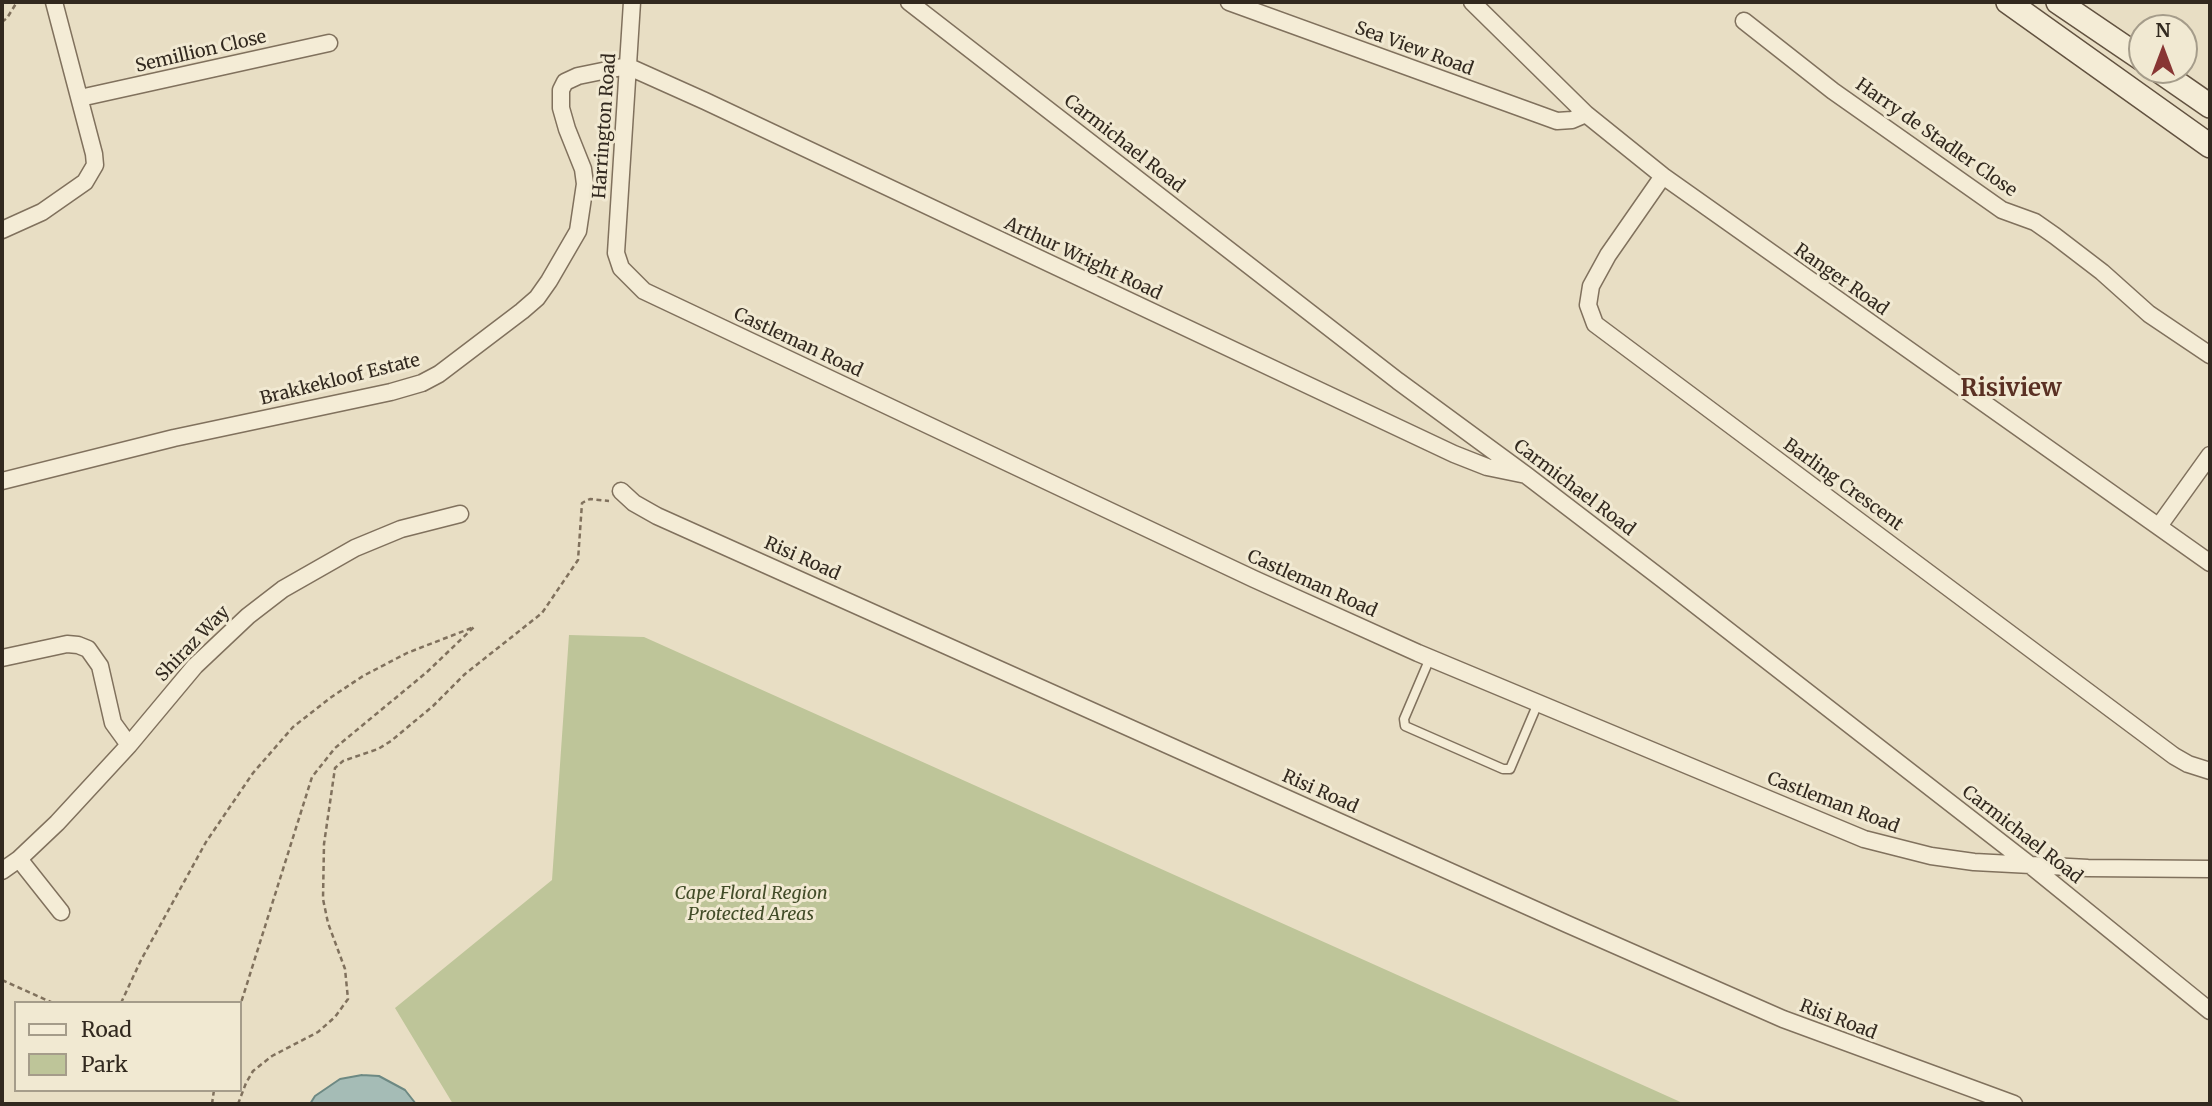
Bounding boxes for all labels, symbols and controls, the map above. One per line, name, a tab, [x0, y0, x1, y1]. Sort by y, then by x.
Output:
north arrow	[2128, 14, 2198, 84]
street label: Sea View Road	[1352, 18, 1476, 80]
text: N	[2155, 18, 2171, 42]
street label: Semillion Close	[133, 26, 269, 78]
street label: Harrington Road	[589, 52, 621, 200]
street label: Harry de Stadler Close	[1851, 74, 2021, 202]
street label: Carmichael Road	[1060, 90, 1188, 198]
street label: Arthur Wright Road	[1001, 213, 1165, 305]
street label: Ranger Road	[1790, 240, 1892, 320]
street label: Castleman Road	[730, 304, 866, 382]
street label: Brakkekloof Estate	[258, 350, 422, 410]
district label: Risiview	[1960, 375, 2062, 403]
street label: Barling Crescent	[1779, 434, 1907, 536]
street label: Carmichael Road	[1509, 435, 1639, 541]
street label: Risi Road	[761, 533, 843, 585]
street label: Castleman Road	[1244, 546, 1380, 622]
street label: Shiraz Way	[152, 602, 234, 686]
street label: Risi Road	[1279, 766, 1361, 818]
street label: Castleman Road	[1764, 768, 1902, 838]
street label: Carmichael Road	[1958, 781, 2086, 889]
park label: Cape Floral Region Protected Areas	[674, 883, 828, 926]
street label: Risi Road	[1796, 995, 1880, 1045]
legend	[14, 1001, 242, 1092]
text: Road	[81, 1016, 132, 1043]
text: Park	[81, 1051, 128, 1078]

